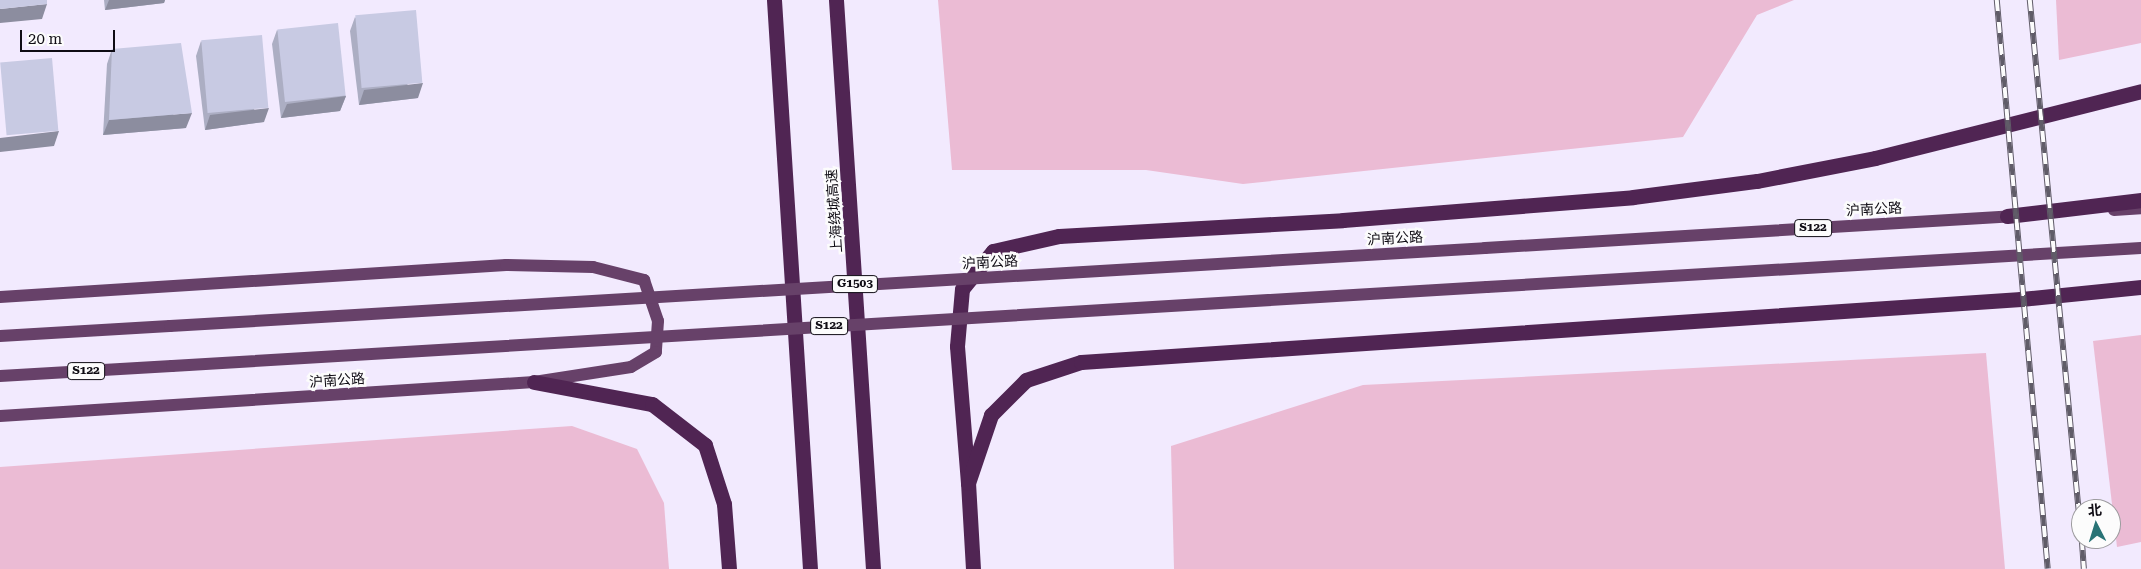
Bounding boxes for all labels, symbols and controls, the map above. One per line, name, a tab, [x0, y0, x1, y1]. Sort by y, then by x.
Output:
scale bar	[22, 20, 118, 52]
text: 20 m	[28, 30, 62, 48]
street label: 上海绕城高速	[823, 169, 845, 253]
street label: 沪南公路	[1846, 199, 1902, 219]
road number: S122	[1793, 218, 1833, 238]
street label: 沪南公路	[1367, 228, 1423, 248]
street label: 沪南公路	[962, 252, 1018, 272]
road number: G1503	[831, 274, 879, 294]
road number: S122	[809, 316, 849, 336]
road number: S122	[66, 362, 106, 381]
street label: 沪南公路	[308, 370, 366, 390]
north arrow	[2071, 499, 2121, 549]
text: 北	[2087, 501, 2102, 519]

